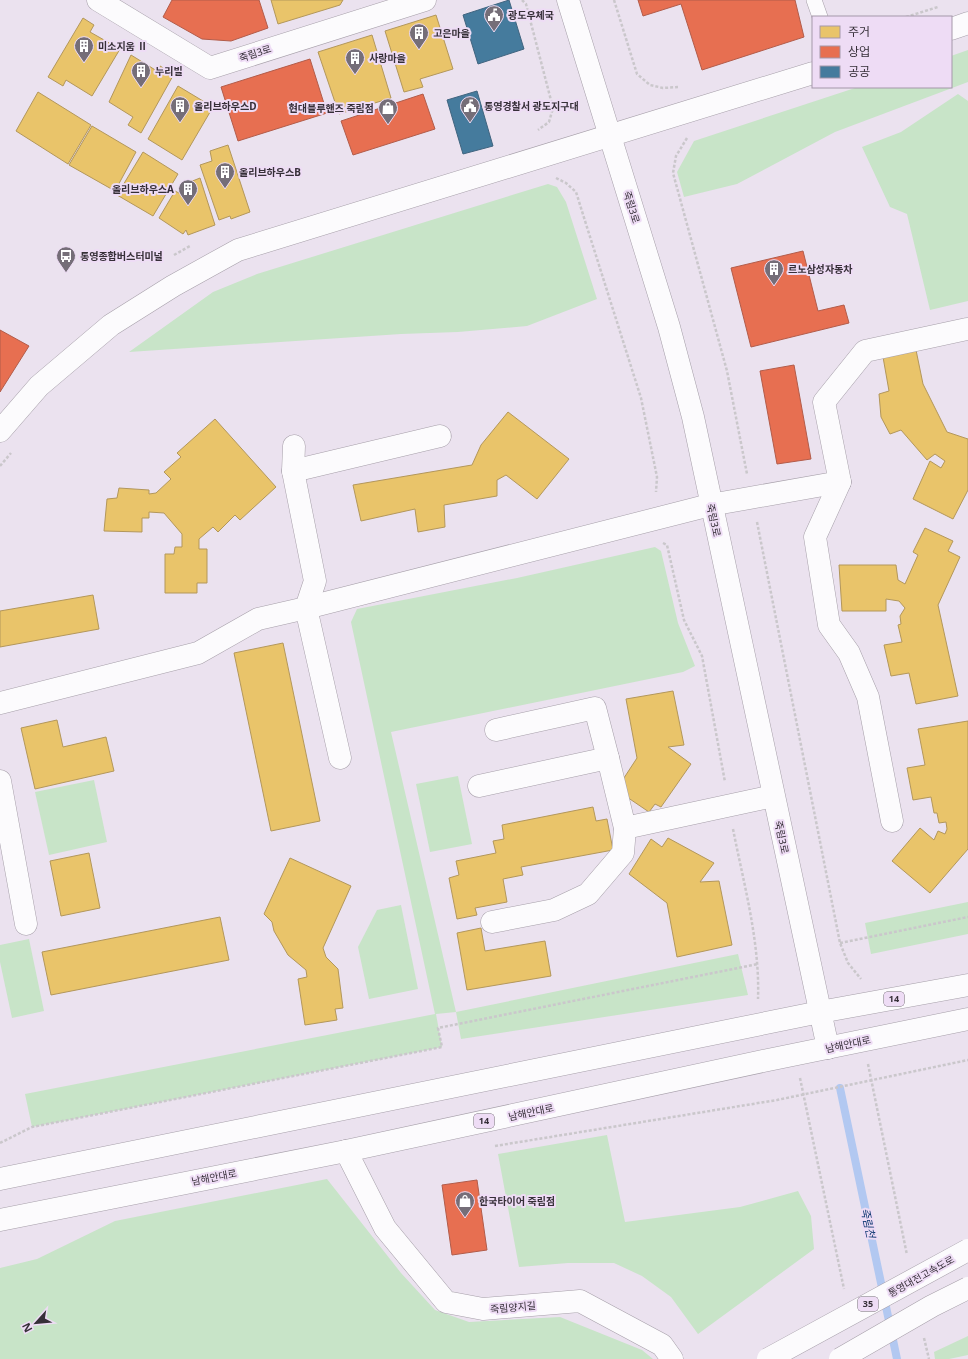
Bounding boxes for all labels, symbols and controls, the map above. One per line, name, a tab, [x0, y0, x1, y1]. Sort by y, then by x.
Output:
public building icon: 광도우체국	[483, 4, 505, 32]
place label: 광도우체국	[508, 8, 554, 22]
legend	[812, 16, 952, 88]
building icon: 고은마을	[408, 22, 430, 50]
text: 주거	[848, 23, 870, 40]
place label: 고은마을	[433, 26, 470, 40]
building icon: 미소지움 Ⅱ	[73, 35, 95, 63]
place label: 미소지움 Ⅱ	[98, 39, 147, 53]
street label: 죽림3로	[237, 41, 273, 65]
text: 상업	[848, 43, 870, 60]
building icon: 사랑마을	[344, 47, 366, 75]
place label: 사랑마을	[369, 51, 406, 65]
building icon: 누리빌	[130, 60, 152, 88]
text: 공공	[848, 63, 870, 80]
place label: 누리빌	[155, 64, 183, 78]
building icon: 올리브하우스D	[169, 95, 191, 123]
public building icon: 통영경찰서 광도지구대	[459, 95, 481, 123]
shop icon: 현대블루핸즈 죽림점	[377, 97, 399, 125]
place label: 올리브하우스D	[194, 99, 257, 113]
place label: 통영경찰서 광도지구대	[484, 99, 579, 113]
place label: 현대블루핸즈 죽림점	[289, 101, 374, 115]
building icon: 올리브하우스B	[214, 161, 236, 189]
place label: 올리브하우스B	[239, 165, 301, 179]
building icon: 올리브하우스A	[177, 178, 199, 206]
place label: 올리브하우스A	[112, 182, 174, 196]
street label: 죽림3로	[620, 189, 644, 225]
bus stop icon: 통영종합버스터미널	[55, 245, 77, 273]
place label: 통영종합버스터미널	[80, 249, 163, 263]
building icon: 르노삼성자동차	[763, 258, 785, 286]
place label: 르노삼성자동차	[788, 262, 853, 276]
street label: 죽림3로	[704, 502, 724, 538]
street label: 죽림3로	[772, 819, 792, 855]
road number: 14	[884, 992, 904, 1006]
street label: 남해안대로	[824, 1032, 872, 1056]
street label: 남해안대로	[507, 1100, 555, 1124]
road number: 14	[474, 1114, 494, 1128]
street label: 남해안대로	[190, 1166, 238, 1188]
shop icon: 한국타이어 죽림점	[454, 1190, 476, 1218]
place label: 한국타이어 죽림점	[479, 1194, 555, 1208]
water label: 죽림천	[858, 1206, 879, 1241]
street label: 통영대전고속도로	[885, 1252, 957, 1300]
road number: 35	[858, 1297, 878, 1311]
street label: 죽림양지길	[489, 1298, 537, 1316]
north arrow	[16, 1303, 56, 1343]
text: N	[18, 1320, 35, 1335]

